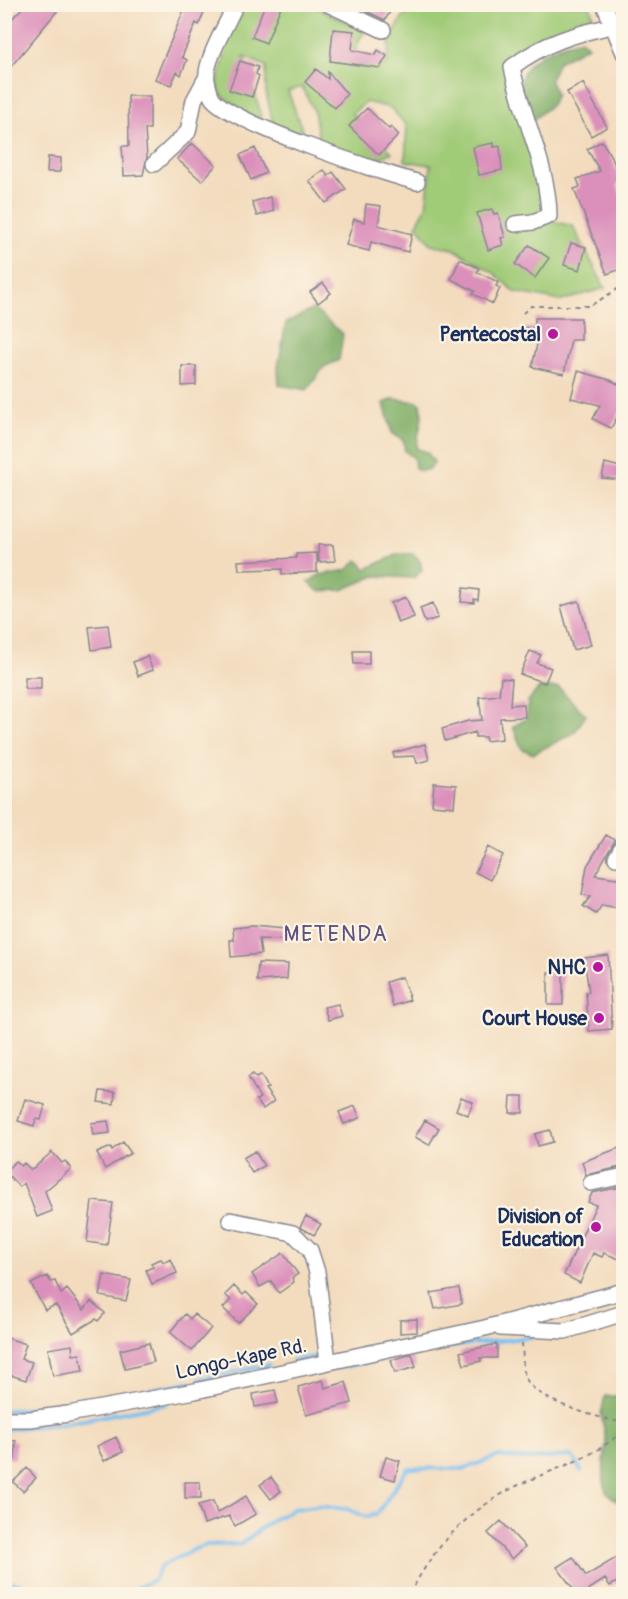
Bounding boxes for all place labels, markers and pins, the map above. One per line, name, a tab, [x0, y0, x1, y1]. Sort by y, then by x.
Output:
place label: Pentecostal	[440, 322, 541, 347]
marker: Pentecostal	[546, 327, 560, 341]
place label: NHC	[547, 955, 586, 980]
marker: NHC	[591, 960, 605, 974]
place label: Court House	[482, 1006, 588, 1031]
marker: Court House	[592, 1011, 606, 1025]
place label: Division of Education	[497, 1204, 585, 1252]
marker: Division of Education	[589, 1220, 603, 1234]

